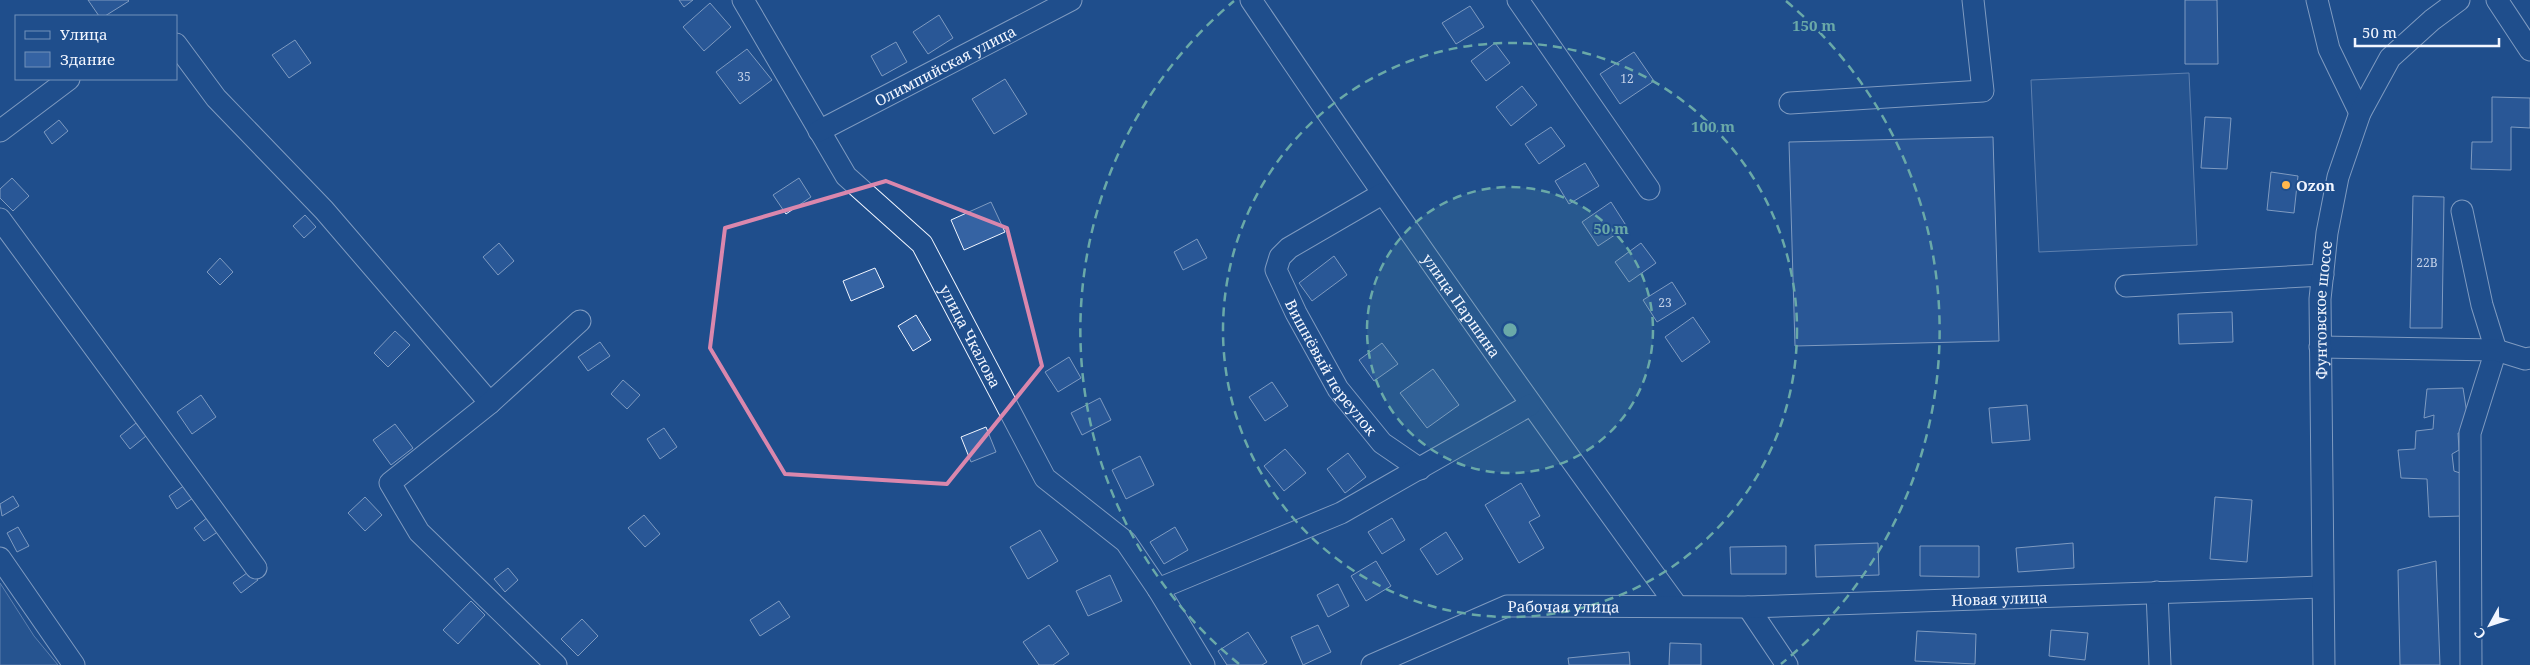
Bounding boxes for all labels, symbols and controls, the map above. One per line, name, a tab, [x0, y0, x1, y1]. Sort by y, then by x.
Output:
legend	[15, 15, 178, 80]
text: 150 m	[1792, 15, 1836, 35]
scale bar	[2355, 15, 2499, 47]
street label: Олимпийская улица	[871, 20, 1019, 111]
text: 50 m	[2362, 22, 2397, 42]
text: Улица	[60, 24, 108, 44]
text: Здание	[60, 49, 115, 69]
house number: 35	[737, 68, 751, 85]
house number: 12	[1620, 70, 1634, 87]
text: 100 m	[1691, 116, 1735, 136]
place label: Ozon	[2296, 175, 2335, 195]
marker: Ozon	[2280, 179, 2292, 191]
text: 50 m	[1593, 218, 1629, 238]
street label: Фунтовское шоссе	[2310, 240, 2336, 380]
street label: улица Паршина	[1418, 249, 1505, 362]
house number: 22В	[2416, 254, 2438, 271]
street label: улица Чкалова	[935, 281, 1006, 391]
house number: 23	[1658, 294, 1672, 311]
street label: Вишнёвый переулок	[1281, 296, 1382, 439]
centre of rings	[1501, 321, 1519, 339]
street label: Новая улица	[1951, 587, 2048, 610]
street label: Рабочая улица	[1508, 596, 1620, 616]
north arrow	[2465, 600, 2515, 650]
text: С	[2469, 624, 2490, 643]

